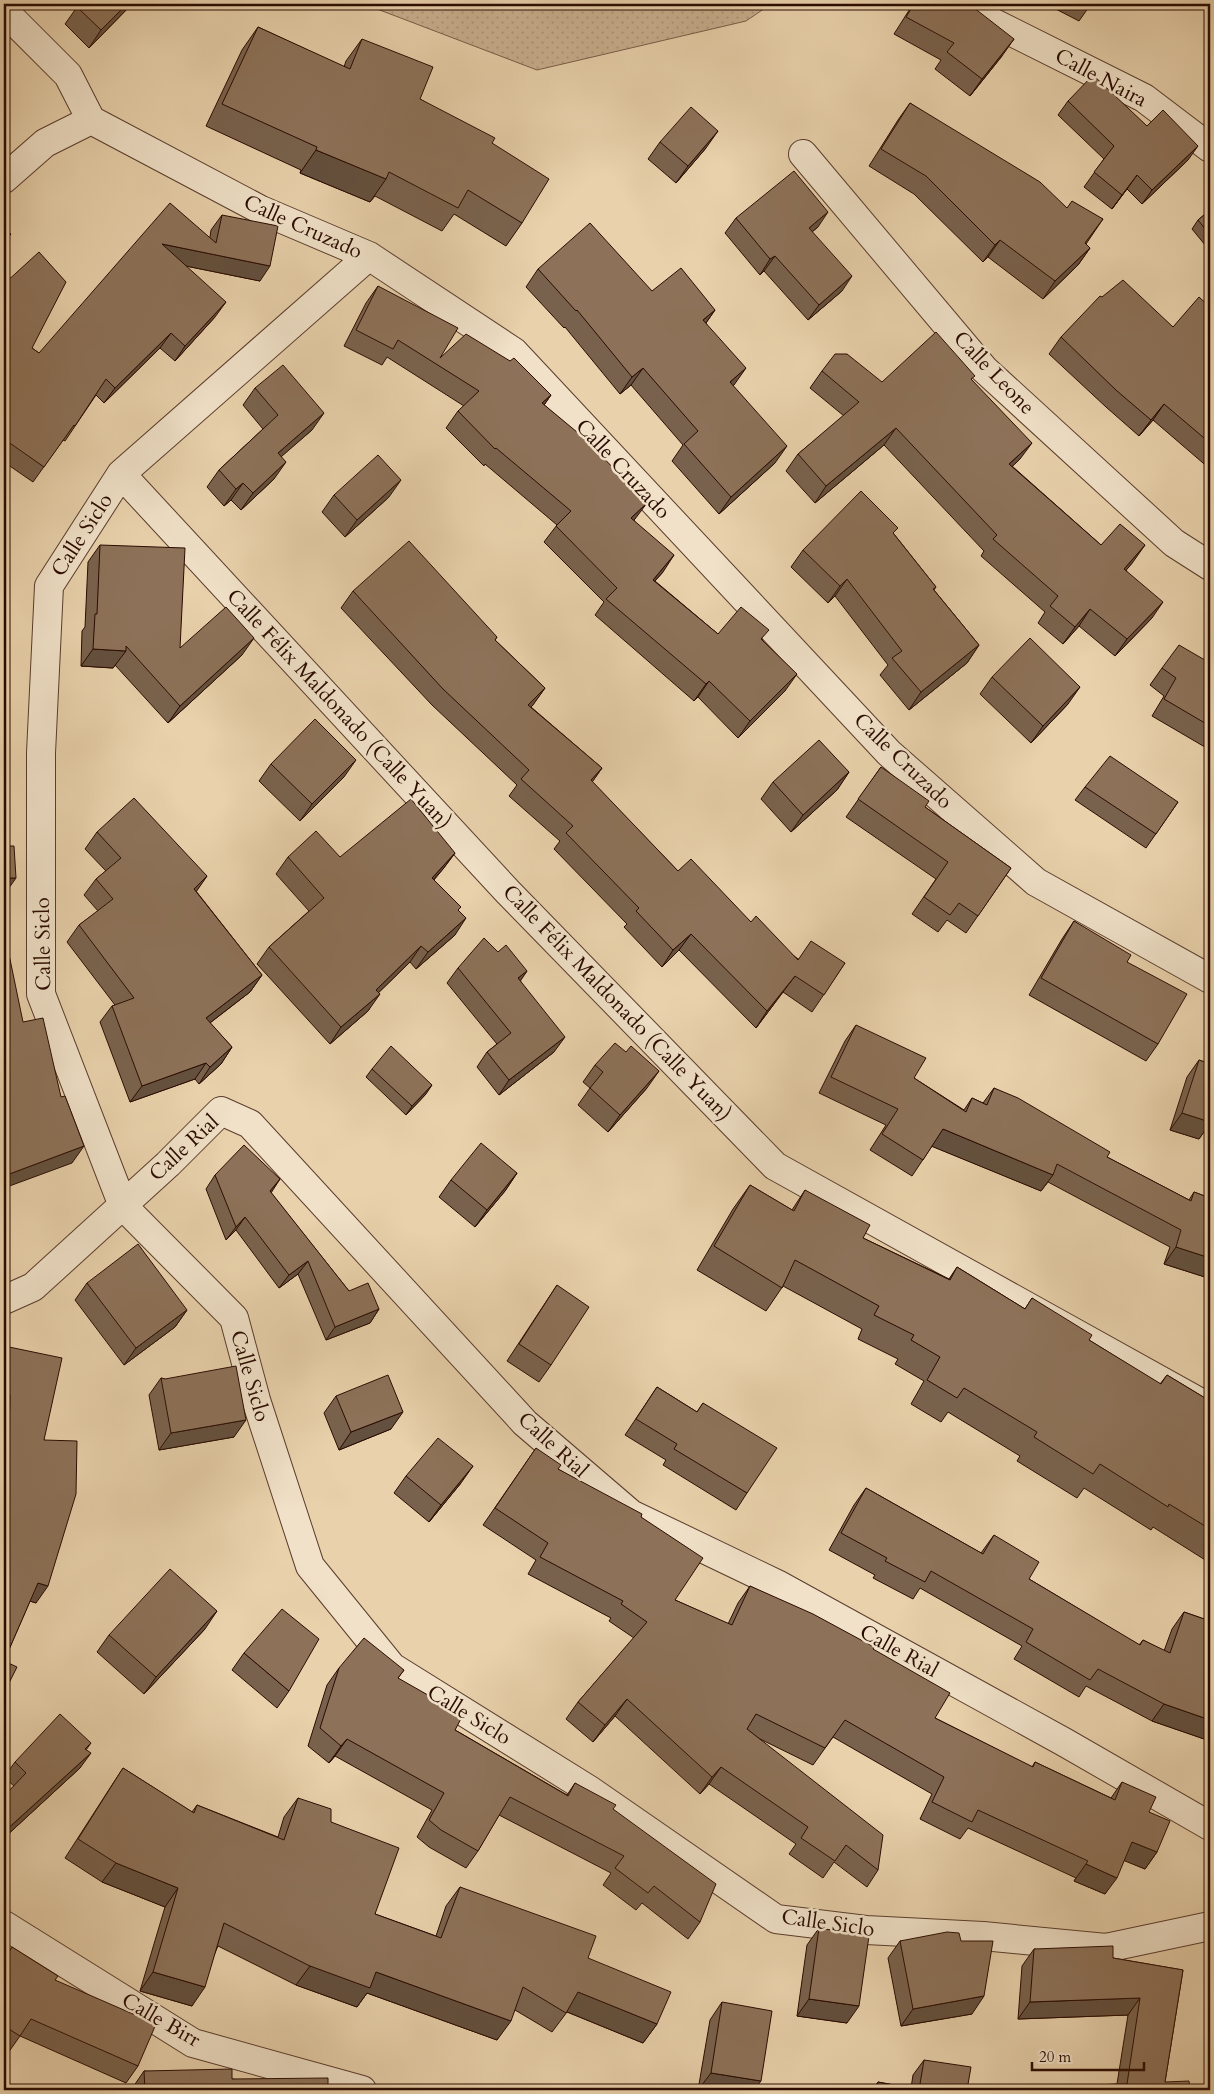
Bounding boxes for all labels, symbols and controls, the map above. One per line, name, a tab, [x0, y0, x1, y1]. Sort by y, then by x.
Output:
street label: Calle Naira	[1050, 42, 1152, 114]
street label: Calle Cruzado	[239, 188, 367, 266]
street label: Calle Leone	[947, 325, 1041, 421]
street label: Calle Cruzado	[569, 413, 677, 525]
street label: Calle Siclo	[44, 488, 120, 582]
street label: Calle Félix Maldonado (Calle Yuan)	[220, 583, 458, 835]
street label: Calle Cruzado	[847, 706, 959, 816]
street label: Calle Félix Maldonado (Calle Yuan)	[496, 878, 738, 1128]
street label: Calle Siclo	[28, 897, 58, 991]
street label: Calle Rial	[143, 1108, 225, 1188]
street label: Calle Siclo	[223, 1327, 277, 1425]
street label: Calle Rial	[511, 1405, 595, 1485]
street label: Calle Rial	[854, 1618, 944, 1684]
street label: Calle Siclo	[422, 1678, 516, 1752]
street label: Calle Siclo	[780, 1902, 876, 1944]
street label: Calle Birr	[116, 1986, 206, 2054]
scale bar	[1032, 2039, 1144, 2071]
text: 20 m	[1039, 2047, 1071, 2067]

